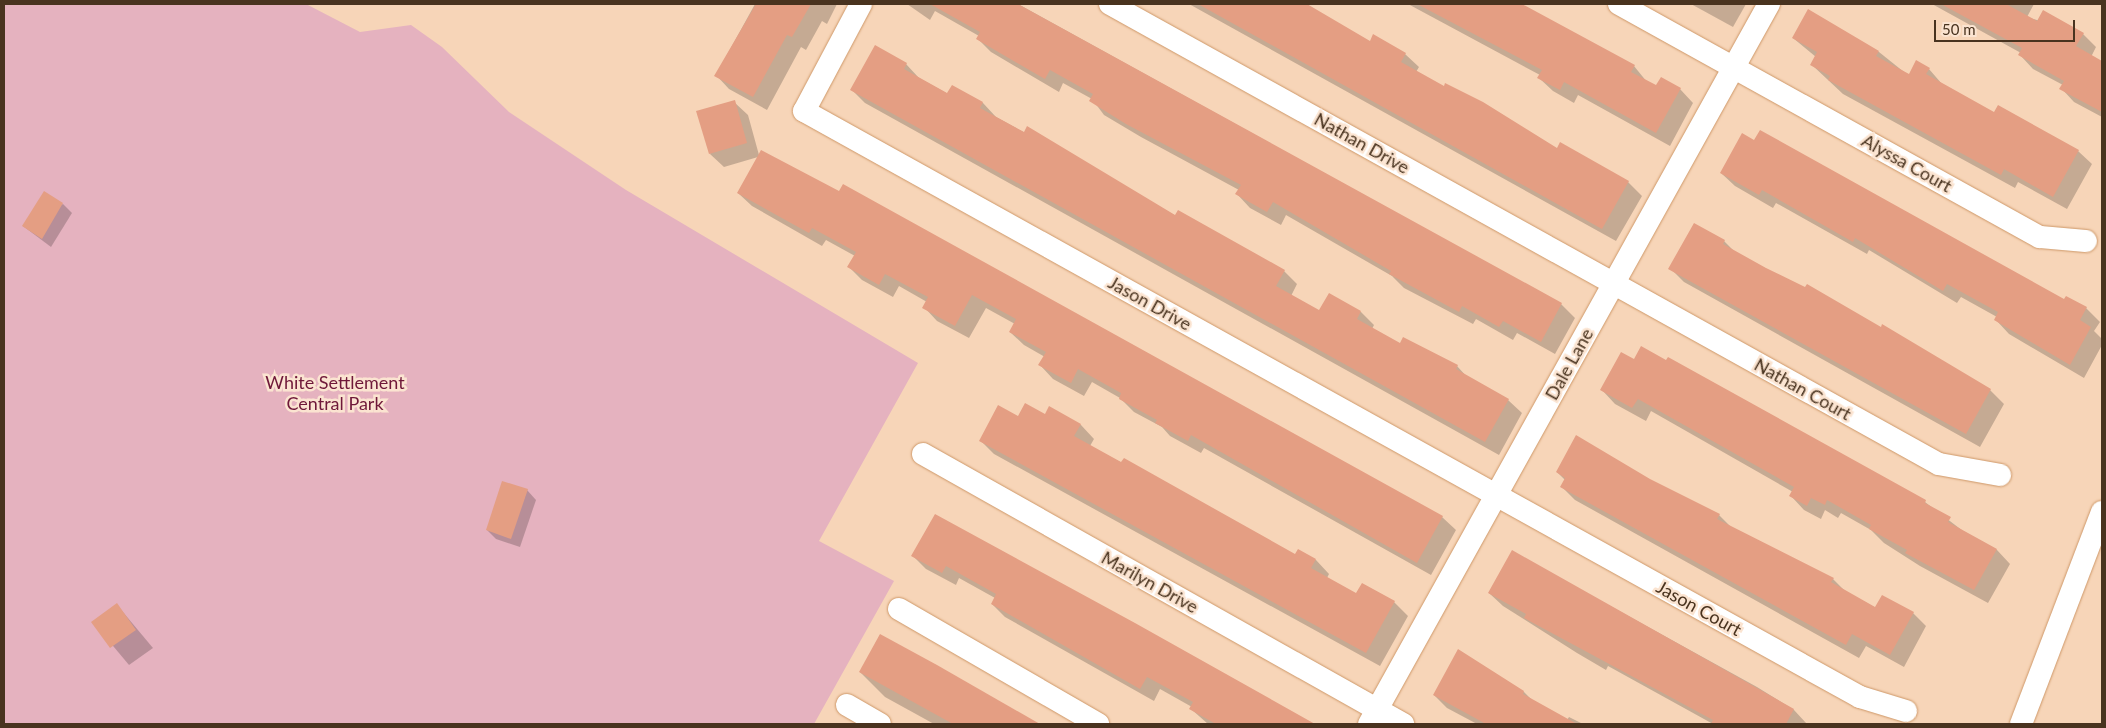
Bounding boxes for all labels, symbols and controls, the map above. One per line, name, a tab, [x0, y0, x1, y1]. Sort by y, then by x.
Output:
scale bar	[1936, 10, 2077, 42]
text: 50 m	[1942, 20, 1976, 38]
street label: Nathan Drive	[1311, 108, 1413, 178]
street label: Alyssa Court	[1858, 129, 1956, 197]
street label: Jason Drive	[1105, 271, 1195, 335]
street label: Dale Lane	[1541, 324, 1597, 404]
street label: Nathan Court	[1751, 353, 1855, 425]
park label: White Settlement Central Park	[265, 372, 405, 414]
street label: Marilyn Drive	[1098, 547, 1202, 617]
street label: Jason Court	[1653, 576, 1745, 640]

